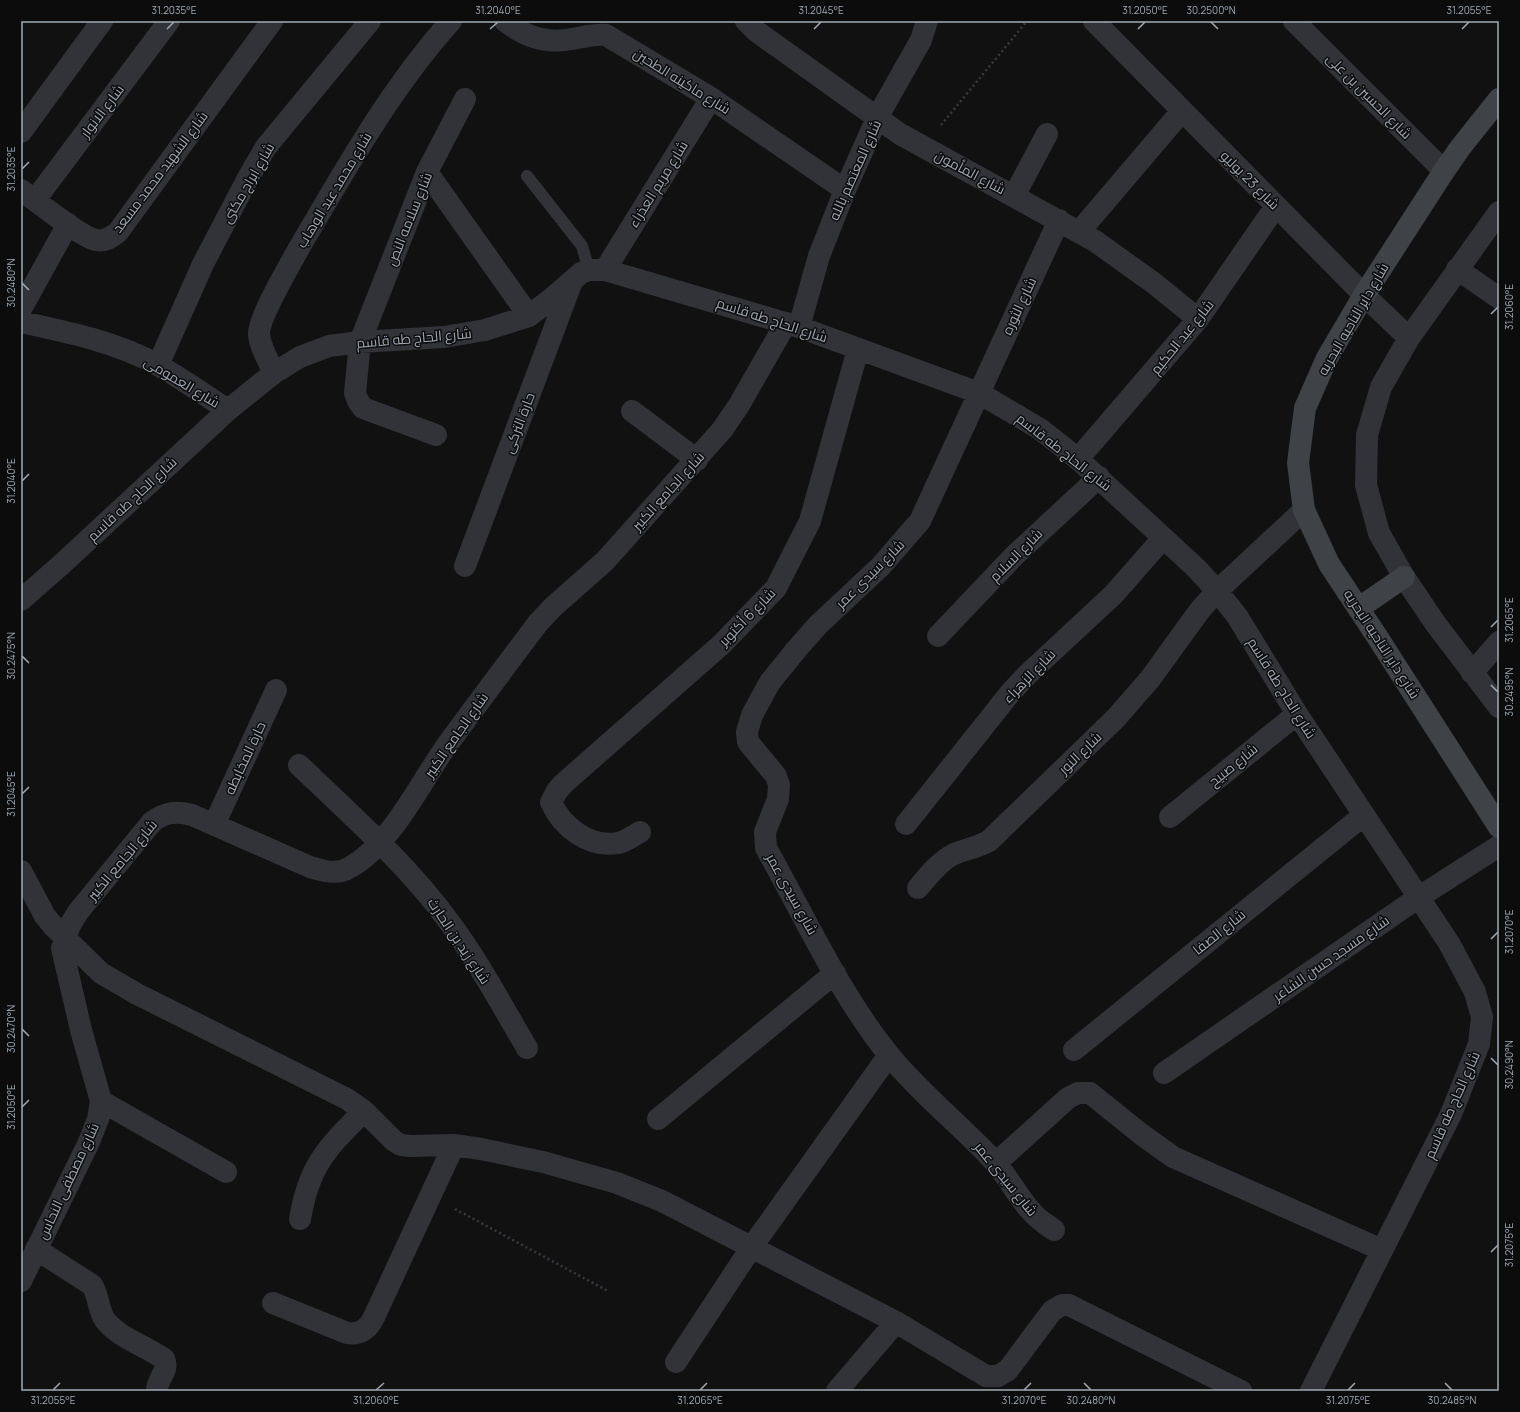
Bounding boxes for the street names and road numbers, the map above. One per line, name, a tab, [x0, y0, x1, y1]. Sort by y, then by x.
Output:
street label: شارع ماكينه الطحين	[630, 43, 735, 118]
street label: شارع الحسين بن على	[1322, 49, 1416, 143]
street label: شارع الانوار	[75, 80, 128, 142]
street label: شارع الشهيد محمد مسعد	[108, 107, 212, 236]
street label: شارع المعتصم بالله	[824, 117, 886, 223]
street label: شارع محمد عبد الوهاب	[291, 128, 376, 251]
street label: شارع مريم العذراء	[623, 137, 693, 231]
street label: شارع ابراج مكتى	[217, 139, 278, 226]
street label: شارع المأمون	[932, 145, 1009, 198]
street label: شارع 23 يوليو	[1217, 146, 1284, 213]
street label: شارع سلامه النص	[381, 169, 436, 269]
street label: شارع داير الناحيه البحريه	[1313, 259, 1393, 379]
street label: شارع الثوره	[997, 274, 1040, 338]
street label: شارع الحاج طه قاسم	[714, 293, 830, 347]
street label: شارع عبد الحكيم	[1146, 295, 1218, 379]
street label: شارع الحاج طه قاسم	[355, 323, 473, 353]
street label: شارع العمومى	[141, 351, 224, 412]
street label: حارة التركى	[498, 390, 539, 456]
street label: شارع الحاج طه قاسم	[1012, 408, 1116, 496]
street label: شارع الجامع الكبير	[626, 447, 708, 535]
street label: شارع الحاج طه قاسم	[83, 452, 181, 546]
street label: شارع السلام	[985, 524, 1047, 586]
street label: شارع سيدى عمر	[830, 535, 908, 613]
street label: شارع 6 أكتوبر	[713, 583, 779, 651]
street label: شارع داير الناحيه البحريه	[1340, 585, 1425, 702]
street label: شارع الحاج طه قاسم	[1243, 634, 1321, 742]
street label: شارع الزهراء	[998, 644, 1059, 707]
street label: شارع الجامع الكبير	[419, 688, 492, 782]
street label: حارة المخابطه	[219, 718, 270, 797]
street label: شارع النور	[1053, 727, 1105, 779]
street label: شارع صبيح	[1204, 739, 1261, 790]
street label: شارع الجامع الكبير	[82, 815, 161, 905]
street label: شارع سيدى عمر	[762, 849, 823, 938]
street label: شارع زيد بن الحارث	[424, 894, 495, 987]
street label: شارع الصفا	[1188, 905, 1249, 959]
street label: شارع مسجد حسن الشاعر	[1268, 910, 1393, 1006]
street label: شارع الحاج طه قاسم	[1419, 1048, 1485, 1162]
street label: شارع مصطفى النحاس	[32, 1119, 103, 1242]
street label: شارع سيدى عمر	[970, 1137, 1042, 1220]

